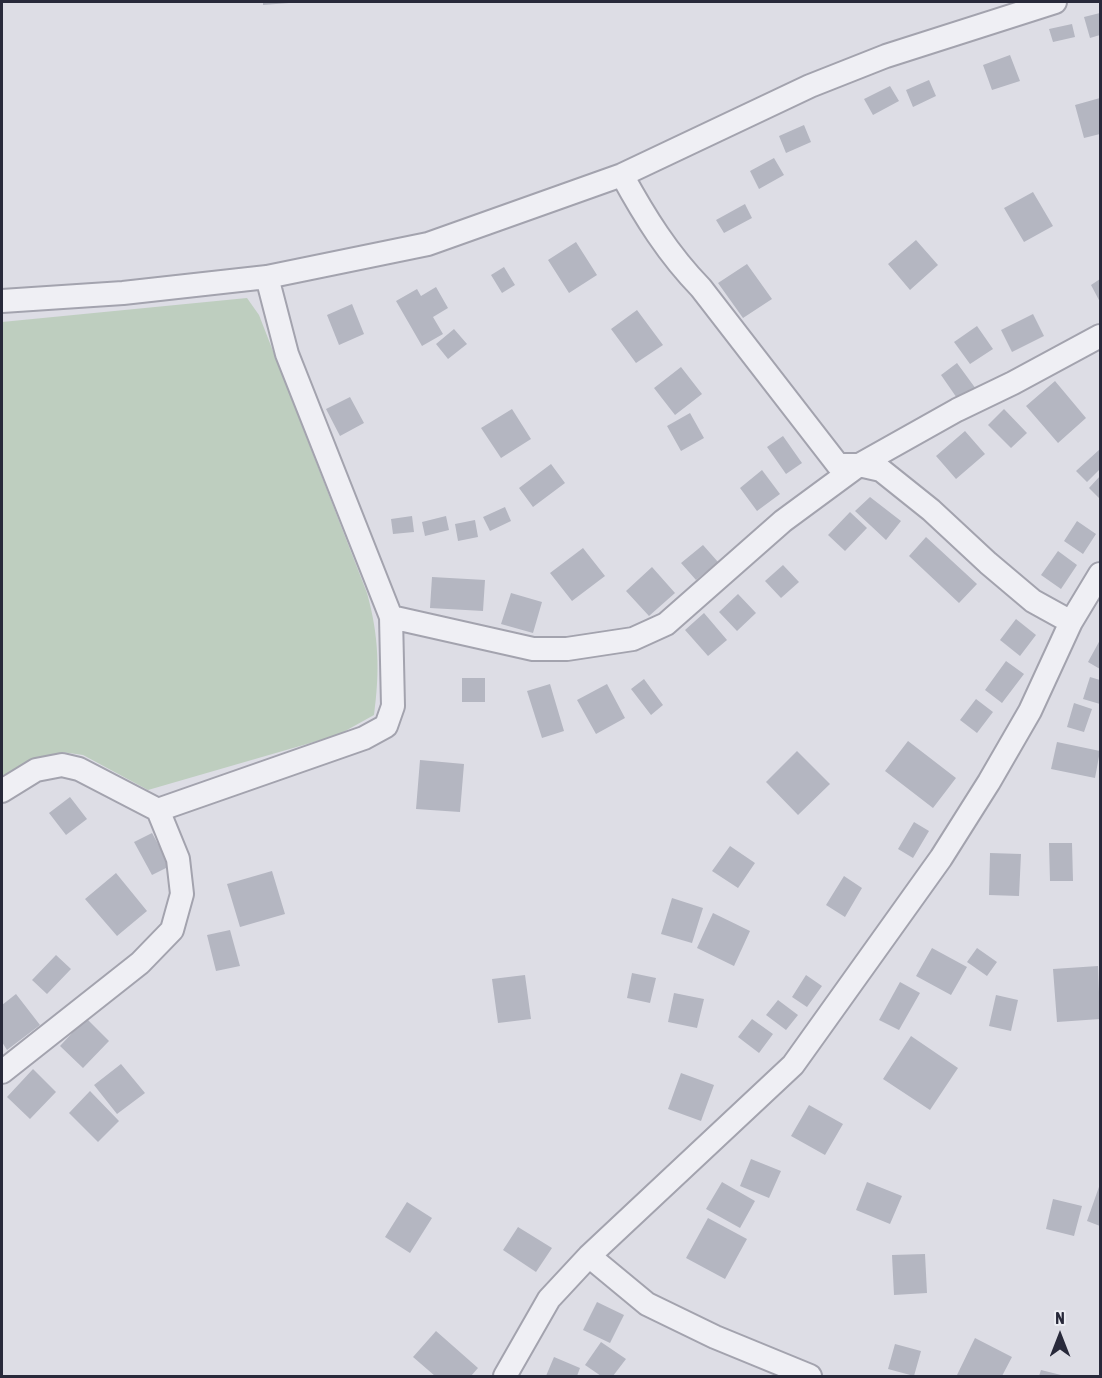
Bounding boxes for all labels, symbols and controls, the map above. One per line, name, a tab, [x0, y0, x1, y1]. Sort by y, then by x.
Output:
north arrow	[1030, 1306, 1090, 1366]
text: N	[1055, 1309, 1065, 1327]

